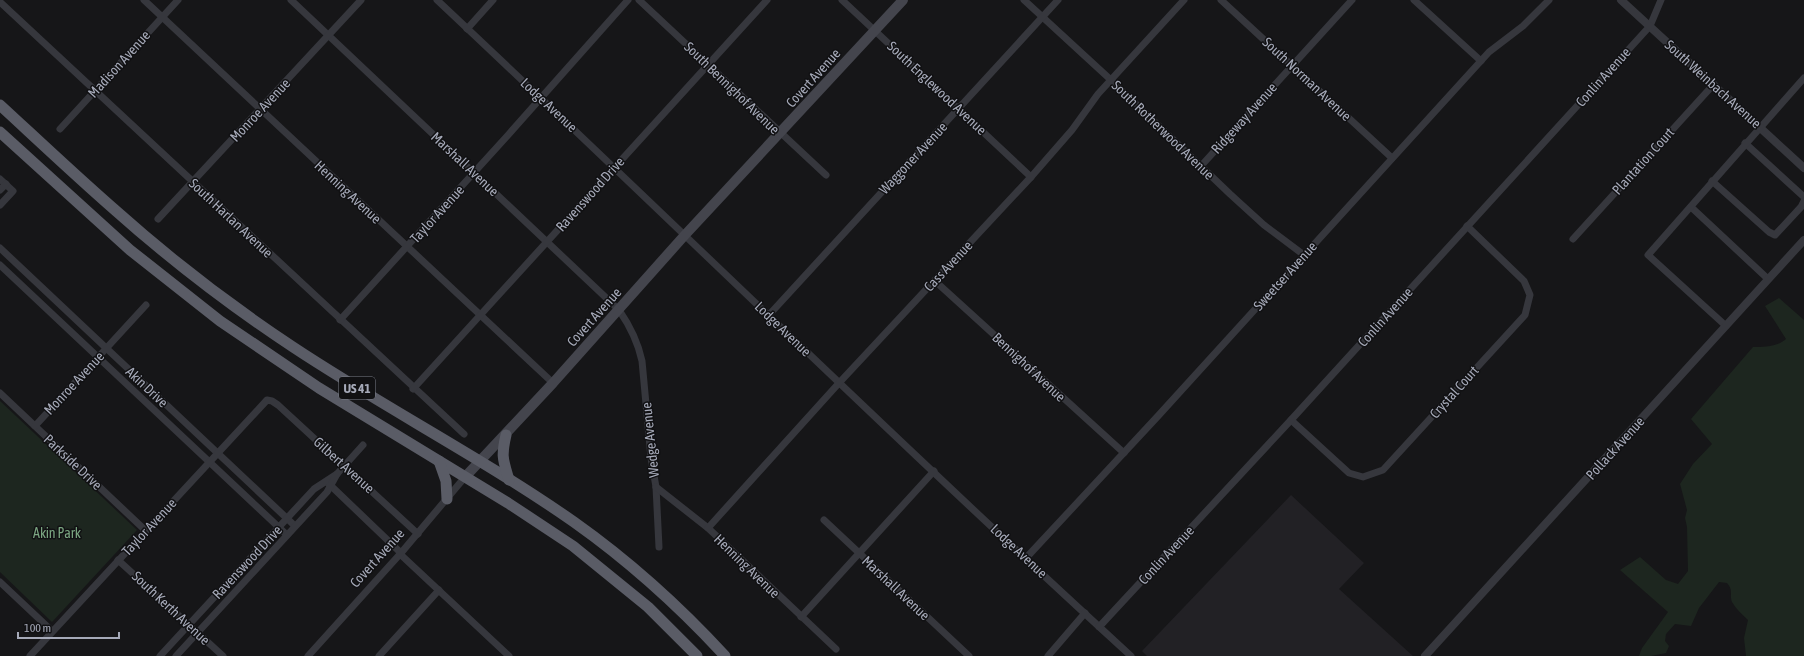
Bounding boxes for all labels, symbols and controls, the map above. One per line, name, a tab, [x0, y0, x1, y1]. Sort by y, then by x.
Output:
street label: Madison Avenue	[85, 27, 153, 101]
street label: South Norman Avenue	[1259, 34, 1355, 124]
street label: South Weinbach Avenue	[1662, 37, 1764, 131]
street label: South Englewood Avenue	[884, 38, 990, 138]
street label: South Bennighof Avenue	[681, 39, 783, 137]
street label: Conlin Avenue	[1572, 44, 1634, 110]
street label: Covert Avenue	[782, 45, 844, 111]
street label: Monroe Avenue	[227, 75, 293, 145]
street label: Lodge Avenue	[517, 75, 581, 135]
street label: South Rotherwood Avenue	[1109, 77, 1217, 183]
street label: Ridgeway Avenue	[1208, 79, 1280, 157]
street label: Waggoner Avenue	[876, 119, 950, 197]
street label: Plantation Court	[1609, 124, 1677, 198]
street label: Marshall Avenue	[428, 129, 502, 199]
street label: Ravenswood Drive	[552, 154, 628, 234]
street label: Henning Avenue	[312, 157, 384, 227]
street label: South Harlan Avenue	[186, 175, 276, 261]
street label: Taylor Avenue	[407, 182, 467, 246]
street label: Cass Avenue	[921, 237, 975, 295]
street label: Sweetser Avenue	[1250, 238, 1320, 314]
street label: Covert Avenue	[563, 284, 625, 350]
street label: Conlin Avenue	[1354, 284, 1416, 350]
street label: Lodge Avenue	[752, 298, 814, 360]
street label: Bennighof Avenue	[989, 329, 1069, 405]
street label: Monroe Avenue	[41, 348, 107, 418]
street label: Crystal Court	[1426, 363, 1482, 421]
street label: Akin Drive	[123, 364, 171, 410]
road number: US 41	[339, 377, 375, 399]
street label: Wedge Avenue	[638, 402, 662, 478]
street label: Pollack Avenue	[1583, 413, 1647, 483]
street label: Parkside Drive	[41, 431, 105, 493]
street label: Gilbert Avenue	[310, 434, 378, 496]
street label: Taylor Avenue	[118, 495, 180, 559]
street label: Lodge Avenue	[987, 521, 1051, 581]
street label: Ravenswood Drive	[209, 522, 285, 602]
street label: Conlin Avenue	[1135, 522, 1197, 588]
park label: Akin Park	[33, 525, 81, 541]
street label: Covert Avenue	[346, 525, 408, 591]
street label: Henning Avenue	[711, 531, 783, 601]
street label: Marshall Avenue	[859, 553, 933, 623]
street label: South Kerth Avenue	[129, 568, 213, 648]
scale bar	[18, 614, 119, 640]
text: 100 m	[24, 621, 51, 635]

